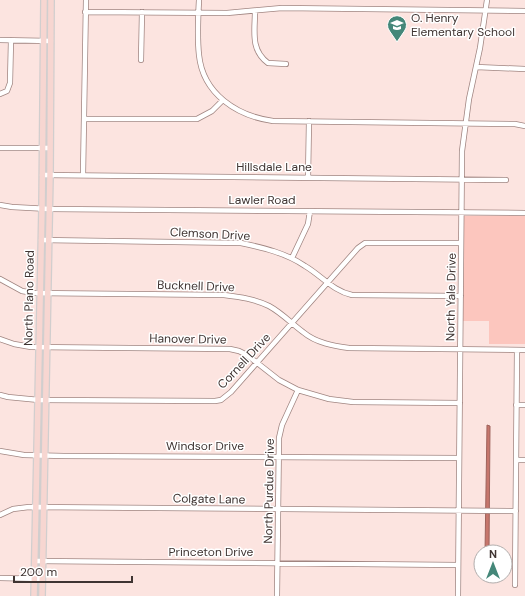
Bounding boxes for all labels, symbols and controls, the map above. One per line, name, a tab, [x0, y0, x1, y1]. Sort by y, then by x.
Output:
place label: O. Henry Elementary School	[411, 10, 515, 40]
school or university icon: O. Henry Elementary School	[386, 14, 408, 42]
street label: Hillsdale Lane	[236, 159, 312, 175]
street label: Lawler Road	[229, 192, 295, 208]
street label: Clemson Drive	[169, 224, 251, 244]
street label: North Plano Road	[20, 250, 38, 346]
street label: North Yale Drive	[442, 253, 460, 341]
street label: Bucknell Drive	[157, 277, 235, 295]
street label: Hanover Drive	[149, 330, 227, 348]
street label: Cornell Drive	[214, 330, 274, 392]
street label: Windsor Drive	[166, 438, 244, 454]
street label: North Purdue Drive	[260, 438, 278, 544]
street label: Colgate Lane	[173, 490, 246, 508]
street label: Princeton Drive	[169, 544, 254, 560]
north arrow	[473, 544, 513, 584]
text: N	[489, 547, 497, 561]
scale bar	[14, 558, 132, 584]
text: 200 m	[20, 564, 57, 580]

